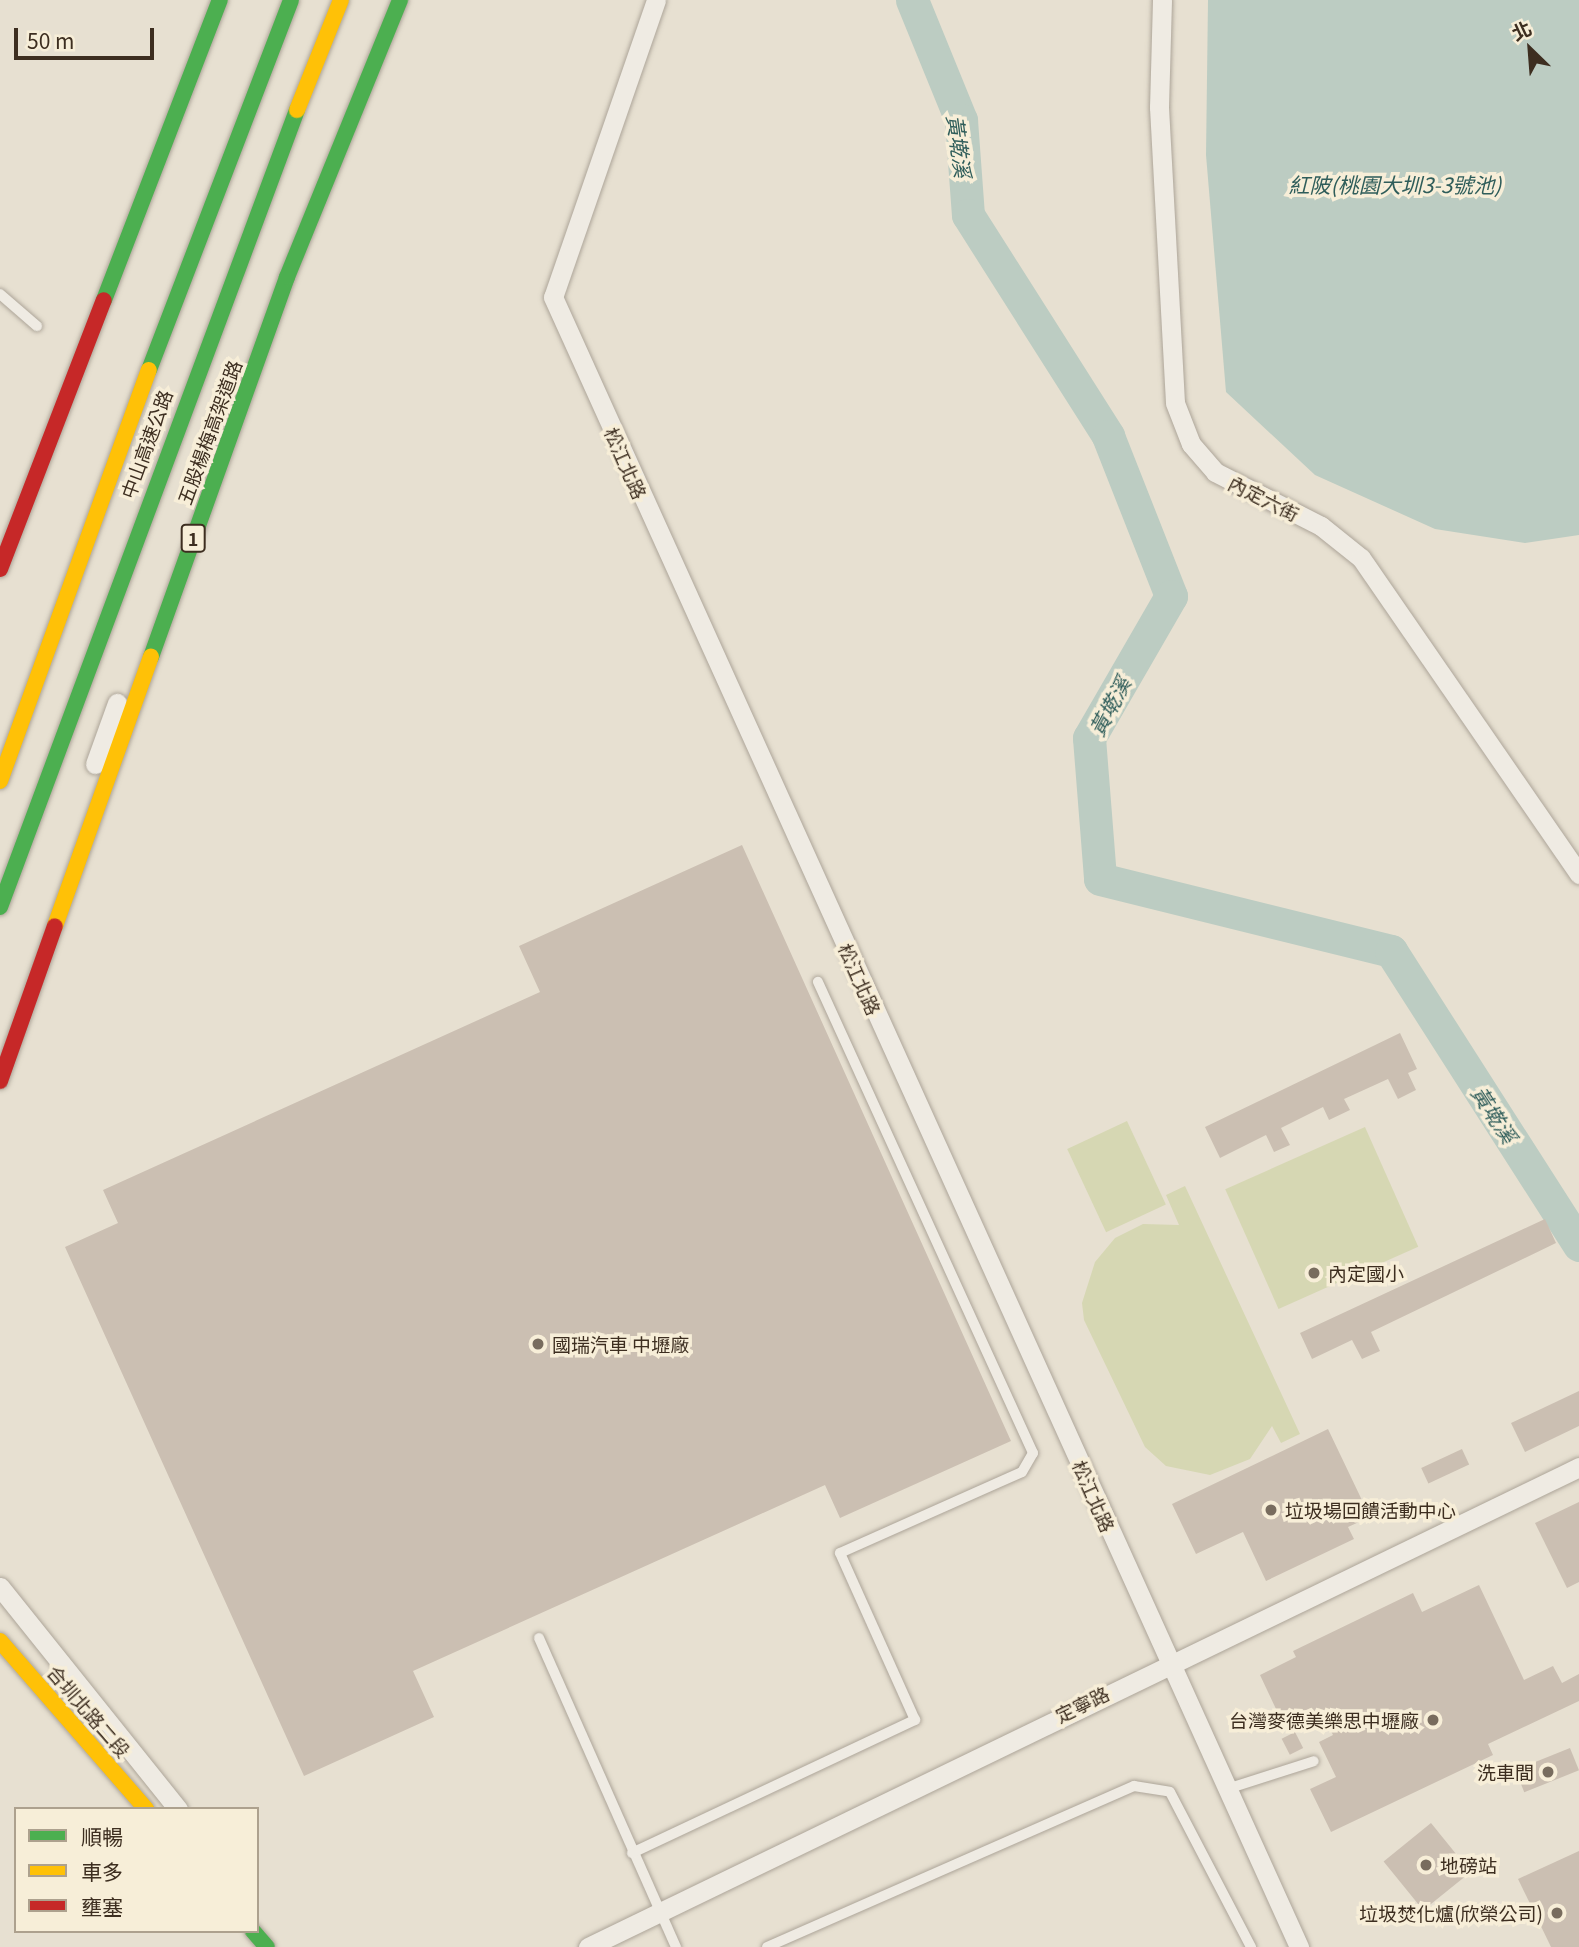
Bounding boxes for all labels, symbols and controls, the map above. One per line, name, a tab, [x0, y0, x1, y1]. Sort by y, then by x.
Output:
text: 北	[1507, 13, 1535, 46]
scale bar	[18, 14, 158, 58]
north arrow	[1495, 14, 1565, 84]
text: 50 m	[27, 25, 74, 55]
water label: 黃墘溪	[943, 113, 977, 179]
water label: 紅陂(桃園大圳3-3號池)	[1289, 171, 1501, 197]
street label: 五股楊梅高架道路	[172, 357, 246, 507]
street label: 中山高速公路	[116, 387, 176, 501]
street label: 松江北路	[600, 424, 652, 502]
street label: 內定六街	[1225, 471, 1303, 525]
road number: 1	[179, 524, 207, 552]
water label: 黃墘溪	[1083, 672, 1135, 740]
street label: 松江北路	[834, 940, 886, 1018]
water label: 黃墘溪	[1467, 1081, 1523, 1147]
place label: 內定國小	[1328, 1262, 1404, 1284]
marker: 內定國小	[1306, 1265, 1322, 1281]
place label: 國瑞汽車 中壢廠	[552, 1333, 689, 1355]
marker: 國瑞汽車 中壢廠	[530, 1336, 546, 1352]
street label: 松江北路	[1068, 1457, 1120, 1535]
place label: 垃圾場回饋活動中心	[1285, 1499, 1456, 1521]
marker: 垃圾場回饋活動中心	[1263, 1502, 1279, 1518]
street label: 合圳北路二段	[43, 1661, 135, 1761]
street label: 定寧路	[1051, 1681, 1113, 1727]
place label: 台灣麥德美樂思中壢廠	[1229, 1709, 1419, 1731]
marker: 台灣麥德美樂思中壢廠	[1425, 1712, 1441, 1728]
place label: 洗車間	[1477, 1761, 1534, 1783]
marker: 洗車間	[1540, 1764, 1556, 1780]
legend	[14, 1807, 259, 1933]
text: 順暢	[81, 1821, 123, 1851]
place label: 地磅站	[1440, 1854, 1497, 1876]
text: 車多	[81, 1856, 123, 1886]
marker: 地磅站	[1418, 1857, 1434, 1873]
text: 壅塞	[81, 1891, 123, 1921]
place label: 垃圾焚化爐(欣榮公司)	[1359, 1902, 1543, 1924]
marker: 垃圾焚化爐(欣榮公司)	[1549, 1905, 1565, 1921]

